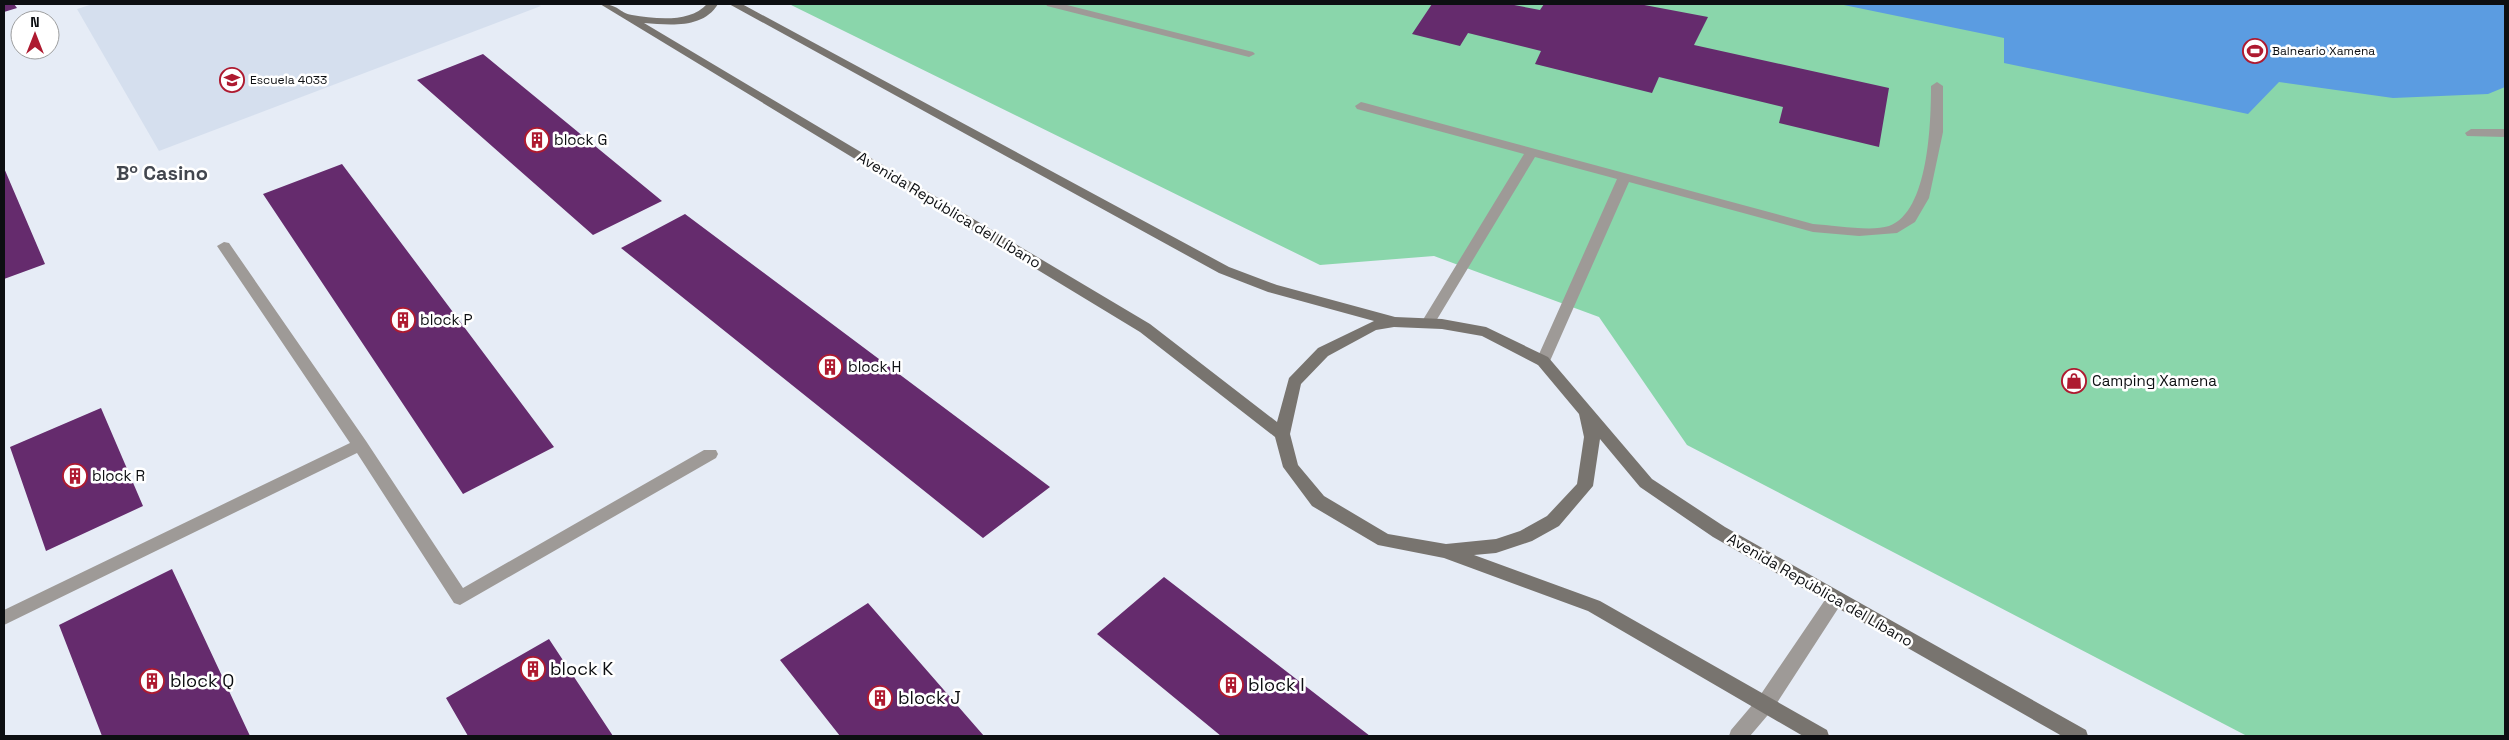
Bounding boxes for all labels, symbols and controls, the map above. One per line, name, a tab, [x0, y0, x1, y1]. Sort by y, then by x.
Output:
north arrow	[10, 10, 60, 60]
text: N	[30, 13, 40, 31]
sports icon: Balneario Xamena	[2242, 38, 2268, 64]
place label: Balneario Xamena	[2272, 43, 2375, 59]
school or university icon: Escuela 4033	[219, 67, 245, 93]
place label: Escuela 4033	[250, 72, 327, 88]
building icon: block G	[524, 127, 550, 153]
place label: block G	[554, 130, 607, 149]
street label: Avenida República del Líbano	[854, 147, 1045, 272]
district label: Bº Casino	[116, 160, 208, 186]
building icon: block P	[390, 307, 416, 333]
place label: block P	[420, 310, 473, 329]
building icon: block H	[817, 354, 843, 380]
place label: block H	[848, 357, 901, 376]
shop icon: Camping Xamena	[2061, 368, 2087, 394]
place label: Camping Xamena	[2092, 371, 2217, 390]
building icon: block R	[62, 463, 88, 489]
place label: block R	[92, 466, 145, 485]
street label: Avenida República del Líbano	[1724, 529, 1916, 651]
building icon: block K	[520, 656, 546, 682]
place label: block K	[550, 657, 613, 680]
building icon: block Q	[139, 668, 165, 694]
place label: block Q	[170, 669, 234, 692]
building icon: block I	[1218, 672, 1244, 698]
place label: block I	[1248, 673, 1305, 696]
building icon: block J	[867, 685, 893, 711]
place label: block J	[898, 686, 961, 709]

